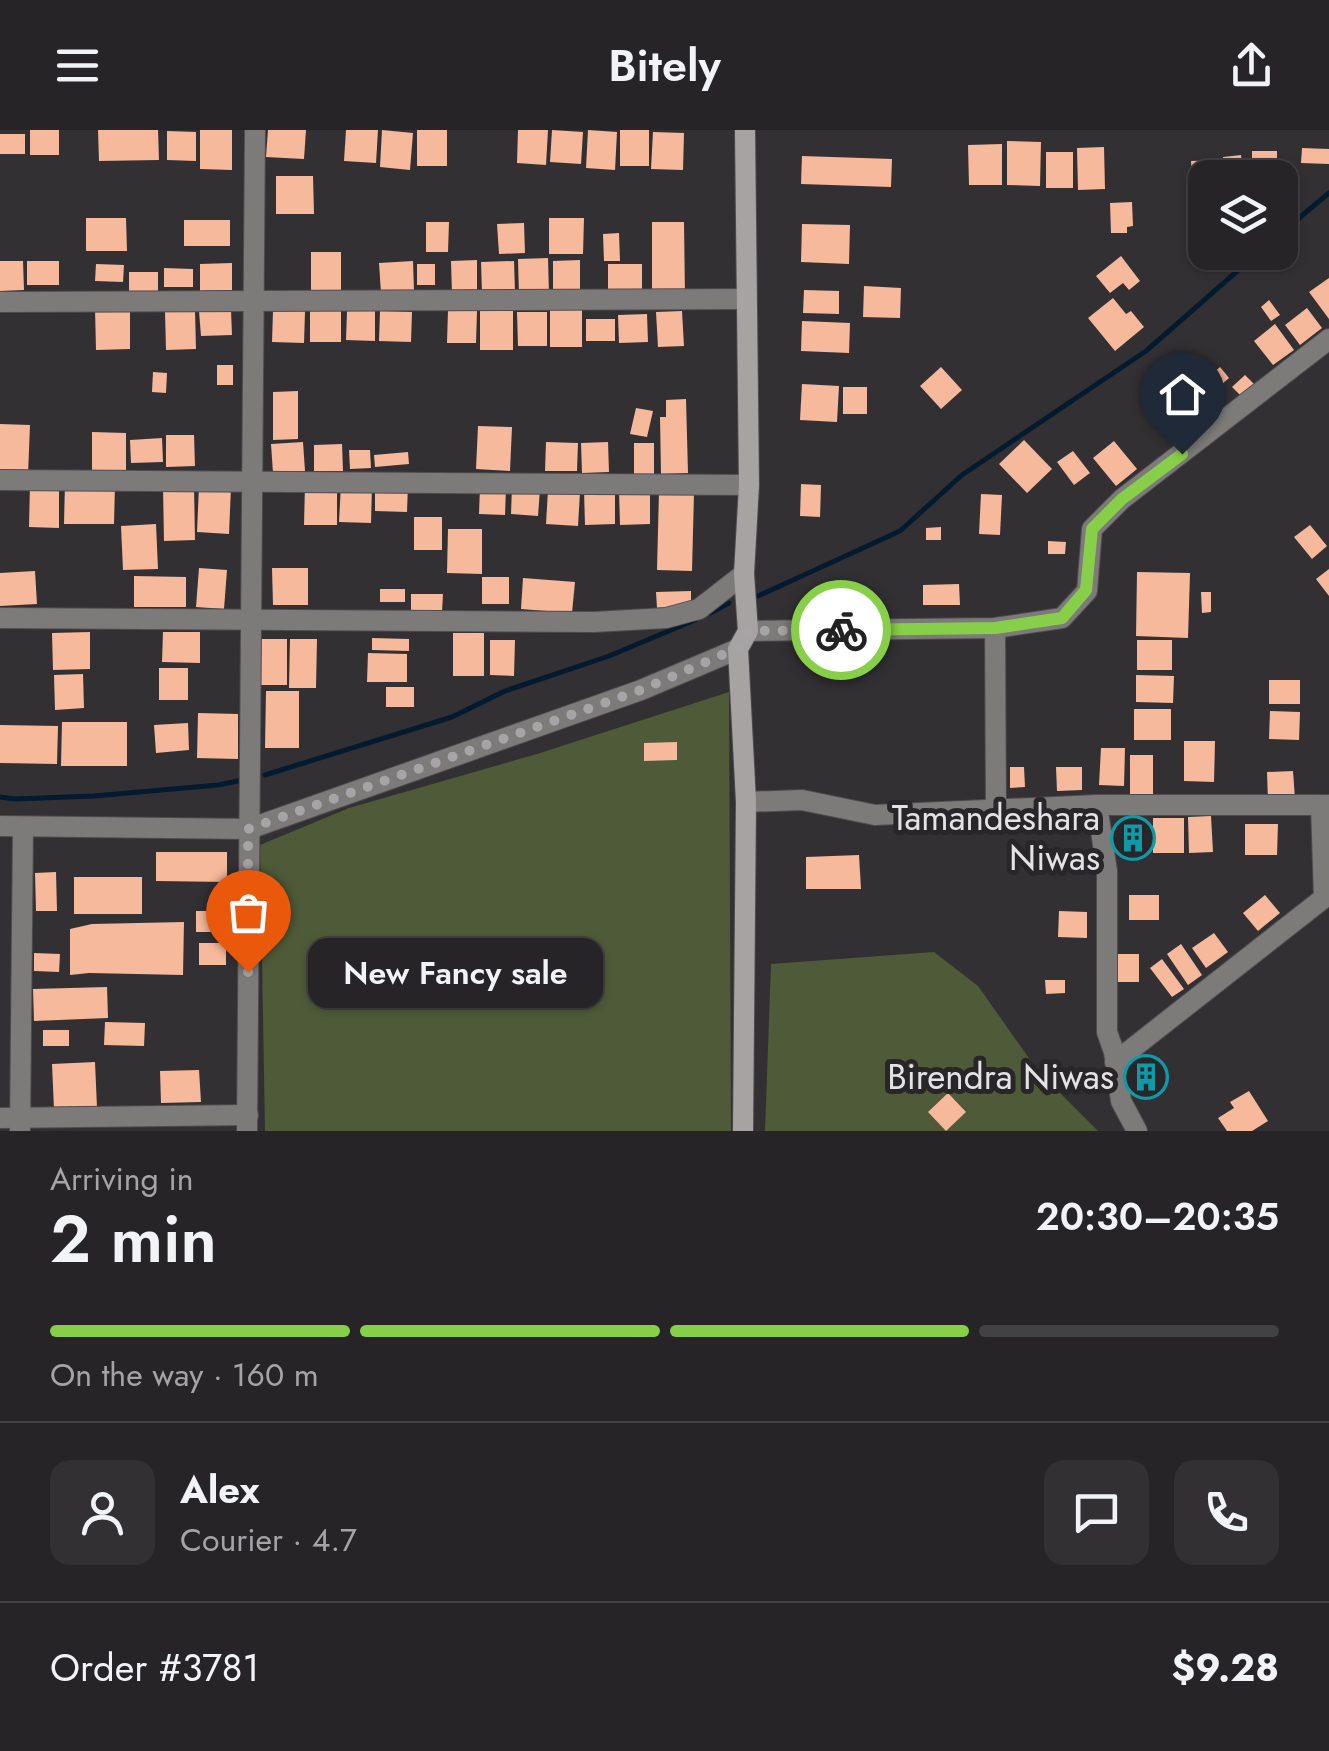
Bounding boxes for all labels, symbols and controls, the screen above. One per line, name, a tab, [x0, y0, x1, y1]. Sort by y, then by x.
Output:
text: Bitely	[608, 33, 721, 98]
icon: menu	[50, 38, 105, 93]
icon: share	[1224, 38, 1279, 93]
map controls	[1188, 160, 1298, 270]
button: layers	[1188, 160, 1298, 270]
pin	[1140, 352, 1225, 455]
icon: home	[1155, 367, 1210, 422]
courier	[791, 580, 891, 680]
icon: bike	[814, 603, 869, 658]
place label: Tamandeshara Niwas	[892, 793, 1100, 883]
building icon: Tamandeshara Niwas	[1110, 815, 1156, 861]
pin	[206, 870, 291, 973]
icon: bag	[221, 885, 276, 940]
callout: New Fancy sale	[308, 937, 603, 1007]
text: New Fancy sale	[343, 950, 568, 996]
place label: Birendra Niwas	[887, 1052, 1114, 1102]
building icon: Birendra Niwas	[1123, 1054, 1169, 1100]
text: Arriving in	[50, 1156, 194, 1202]
text: 20:30–20:35	[1036, 1189, 1279, 1244]
text: 2 min	[50, 1192, 217, 1286]
text: On the way · 160 m	[50, 1352, 319, 1398]
button: person	[50, 1460, 155, 1565]
button: chat	[1044, 1460, 1149, 1565]
button: phone	[1174, 1460, 1279, 1565]
text: Alex	[180, 1462, 260, 1517]
text: Courier · 4.7	[180, 1517, 357, 1563]
text: Order #3781	[50, 1640, 260, 1695]
text: $9.28	[1172, 1640, 1279, 1695]

